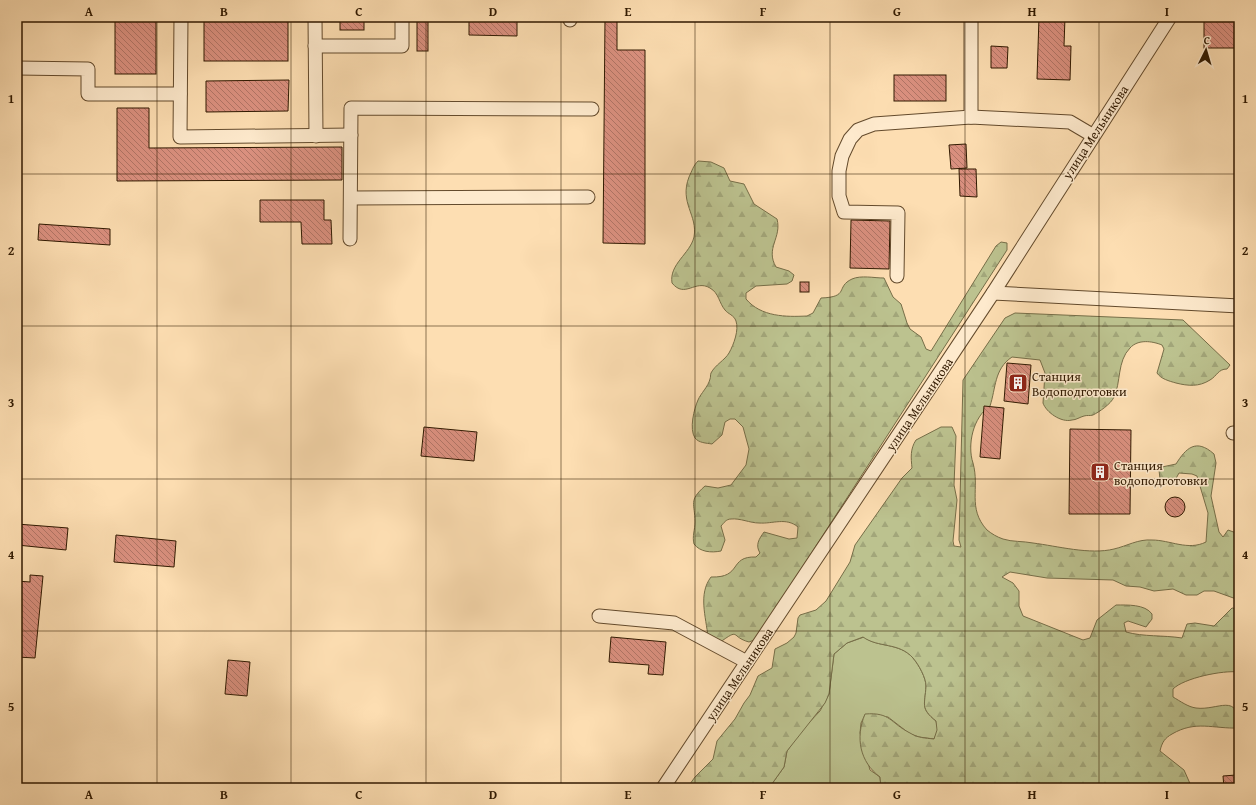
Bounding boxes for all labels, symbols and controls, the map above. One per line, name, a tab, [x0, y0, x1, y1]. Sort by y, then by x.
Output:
text: A	[85, 2, 94, 21]
text: B	[220, 2, 228, 21]
text: C	[355, 2, 363, 21]
text: D	[489, 2, 497, 21]
text: E	[625, 2, 632, 21]
text: F	[760, 2, 767, 21]
text: G	[893, 2, 901, 21]
text: H	[1027, 2, 1037, 21]
text: I	[1165, 2, 1169, 21]
north arrow	[1186, 30, 1226, 70]
text: С	[1203, 32, 1211, 48]
street label: улица Мельникова	[1057, 81, 1133, 184]
text: 1	[8, 89, 14, 108]
text: 1	[1242, 89, 1248, 108]
text: 2	[8, 241, 15, 260]
text: 2	[1242, 241, 1249, 260]
street label: улица Мельникова	[881, 353, 958, 456]
place label: Станция Водоподготовки	[1032, 367, 1127, 401]
building icon: Станция Водоподготовки	[1007, 372, 1029, 394]
text: 3	[8, 393, 14, 412]
text: 3	[1242, 393, 1248, 412]
place label: Станция водоподготовки	[1114, 456, 1208, 490]
building icon: Станция водоподготовки	[1089, 461, 1111, 483]
text: 4	[8, 545, 15, 564]
text: 4	[1242, 545, 1249, 564]
street label: улица Мельникова	[701, 623, 778, 726]
text: 5	[8, 697, 15, 716]
text: 5	[1242, 697, 1249, 716]
text: A	[85, 785, 94, 804]
text: B	[220, 785, 228, 804]
text: C	[355, 785, 363, 804]
text: D	[489, 785, 497, 804]
text: E	[625, 785, 632, 804]
text: F	[760, 785, 767, 804]
text: G	[893, 785, 901, 804]
text: H	[1027, 785, 1037, 804]
text: I	[1165, 785, 1169, 804]

